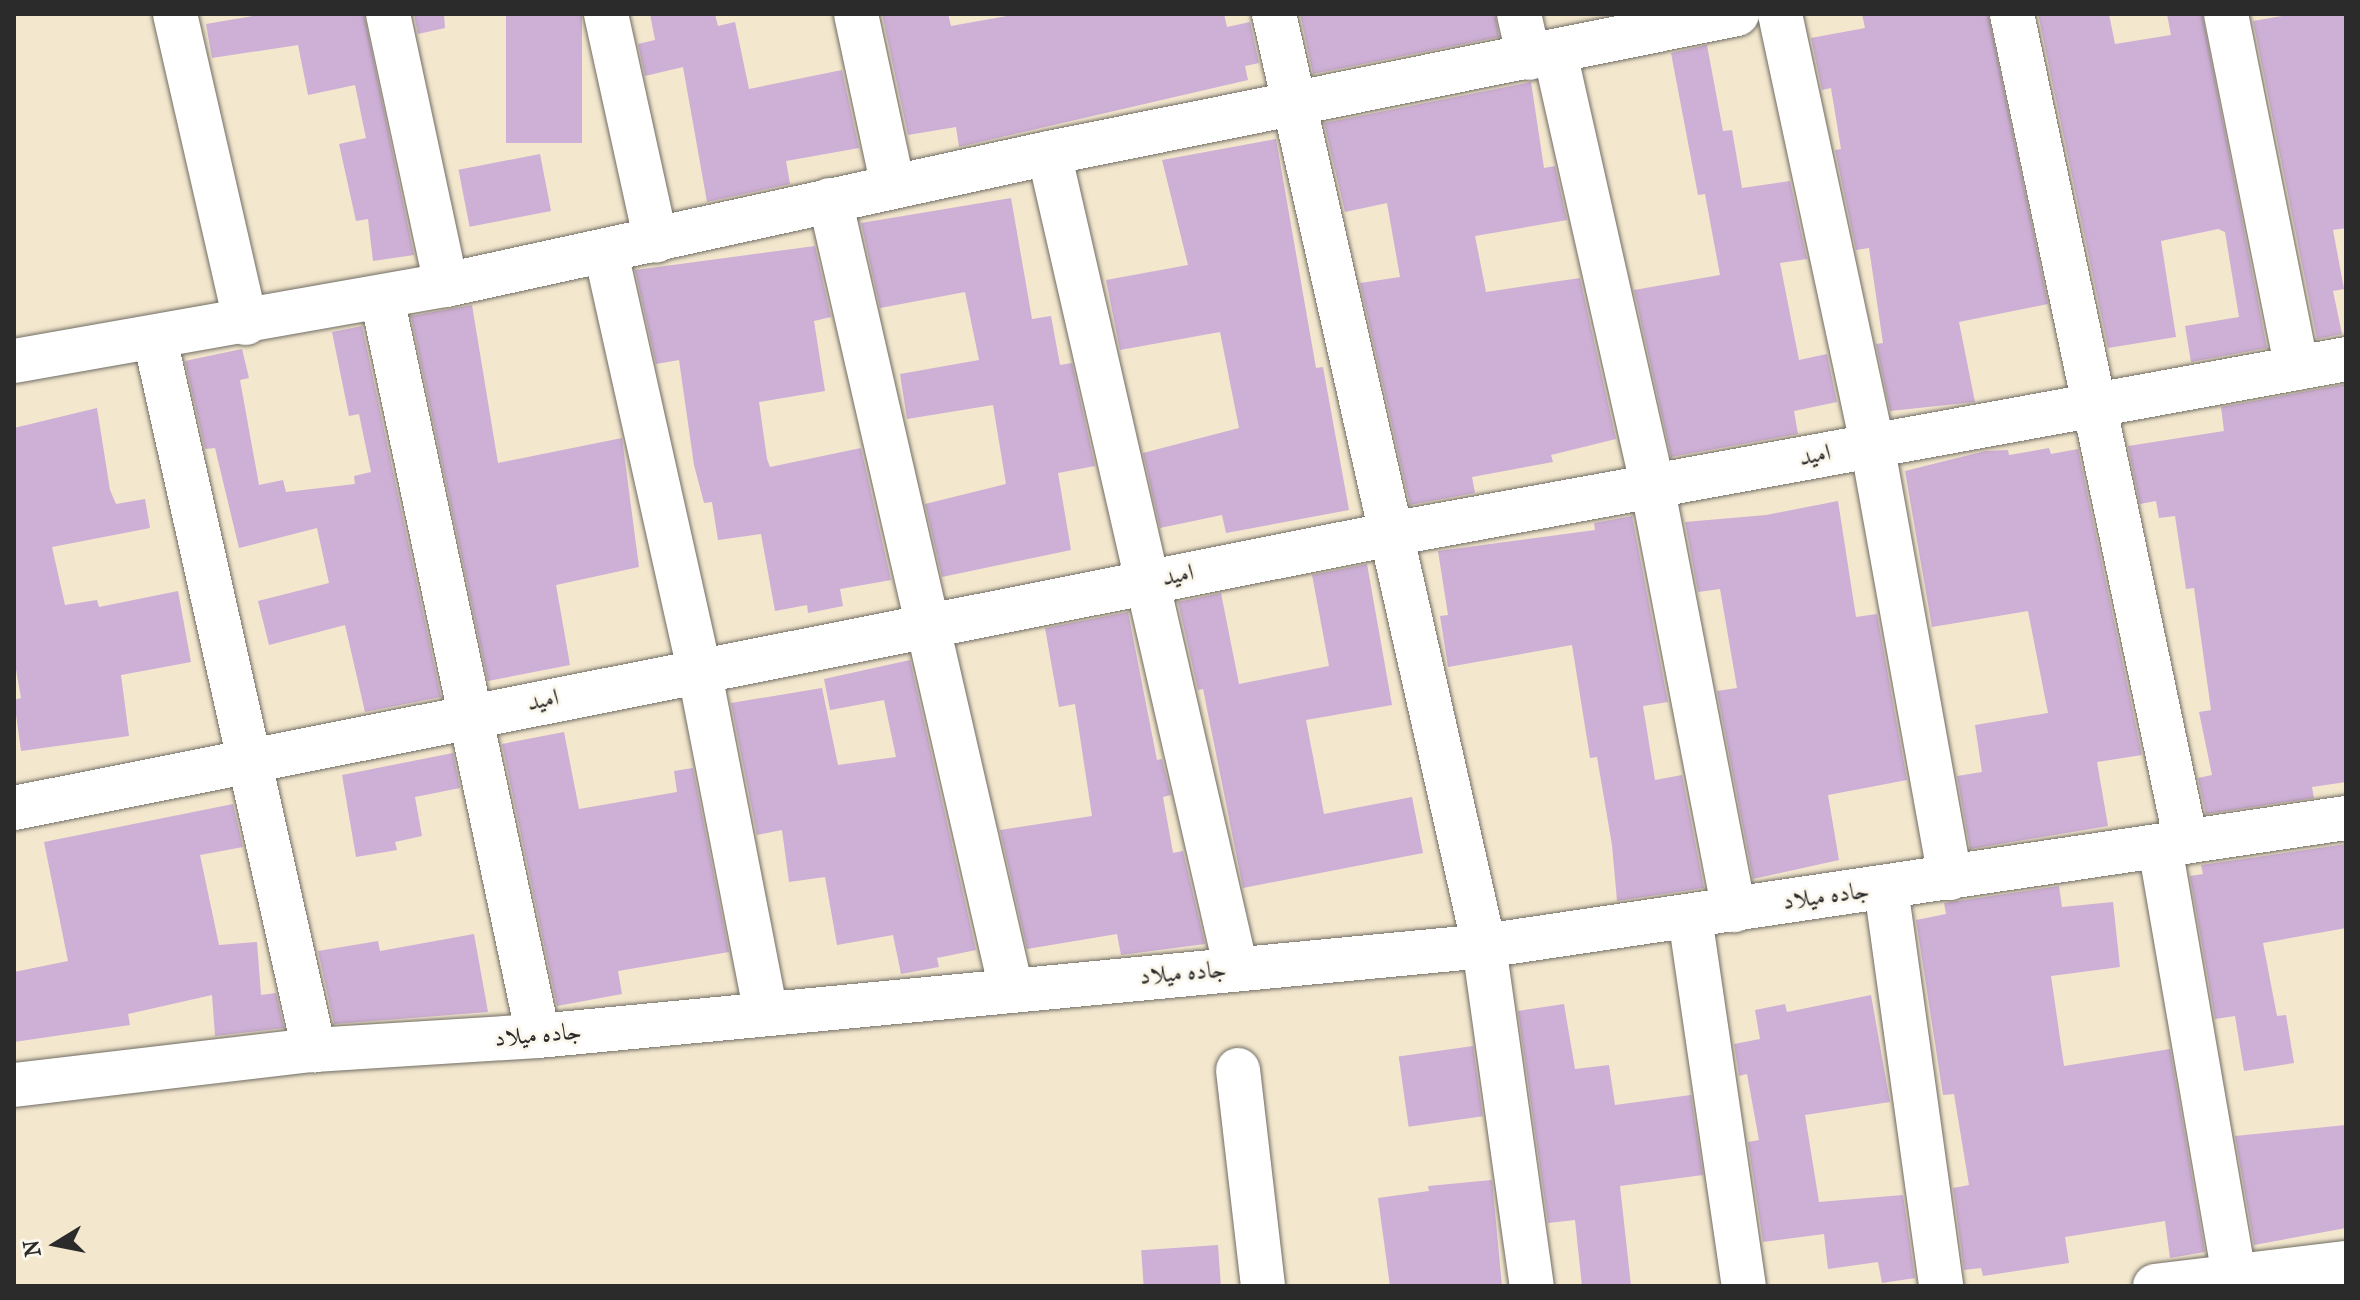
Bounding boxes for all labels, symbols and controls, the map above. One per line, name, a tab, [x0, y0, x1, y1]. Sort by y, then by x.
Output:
street label: امید	[1797, 438, 1833, 472]
street label: امید	[1160, 558, 1196, 592]
street label: امید	[525, 683, 561, 717]
street label: جاده میلاد	[1781, 876, 1871, 916]
street label: جاده میلاد	[1138, 955, 1228, 991]
street label: جاده میلاد	[493, 1017, 583, 1053]
north arrow	[16, 1204, 96, 1284]
text: N	[18, 1238, 47, 1259]

